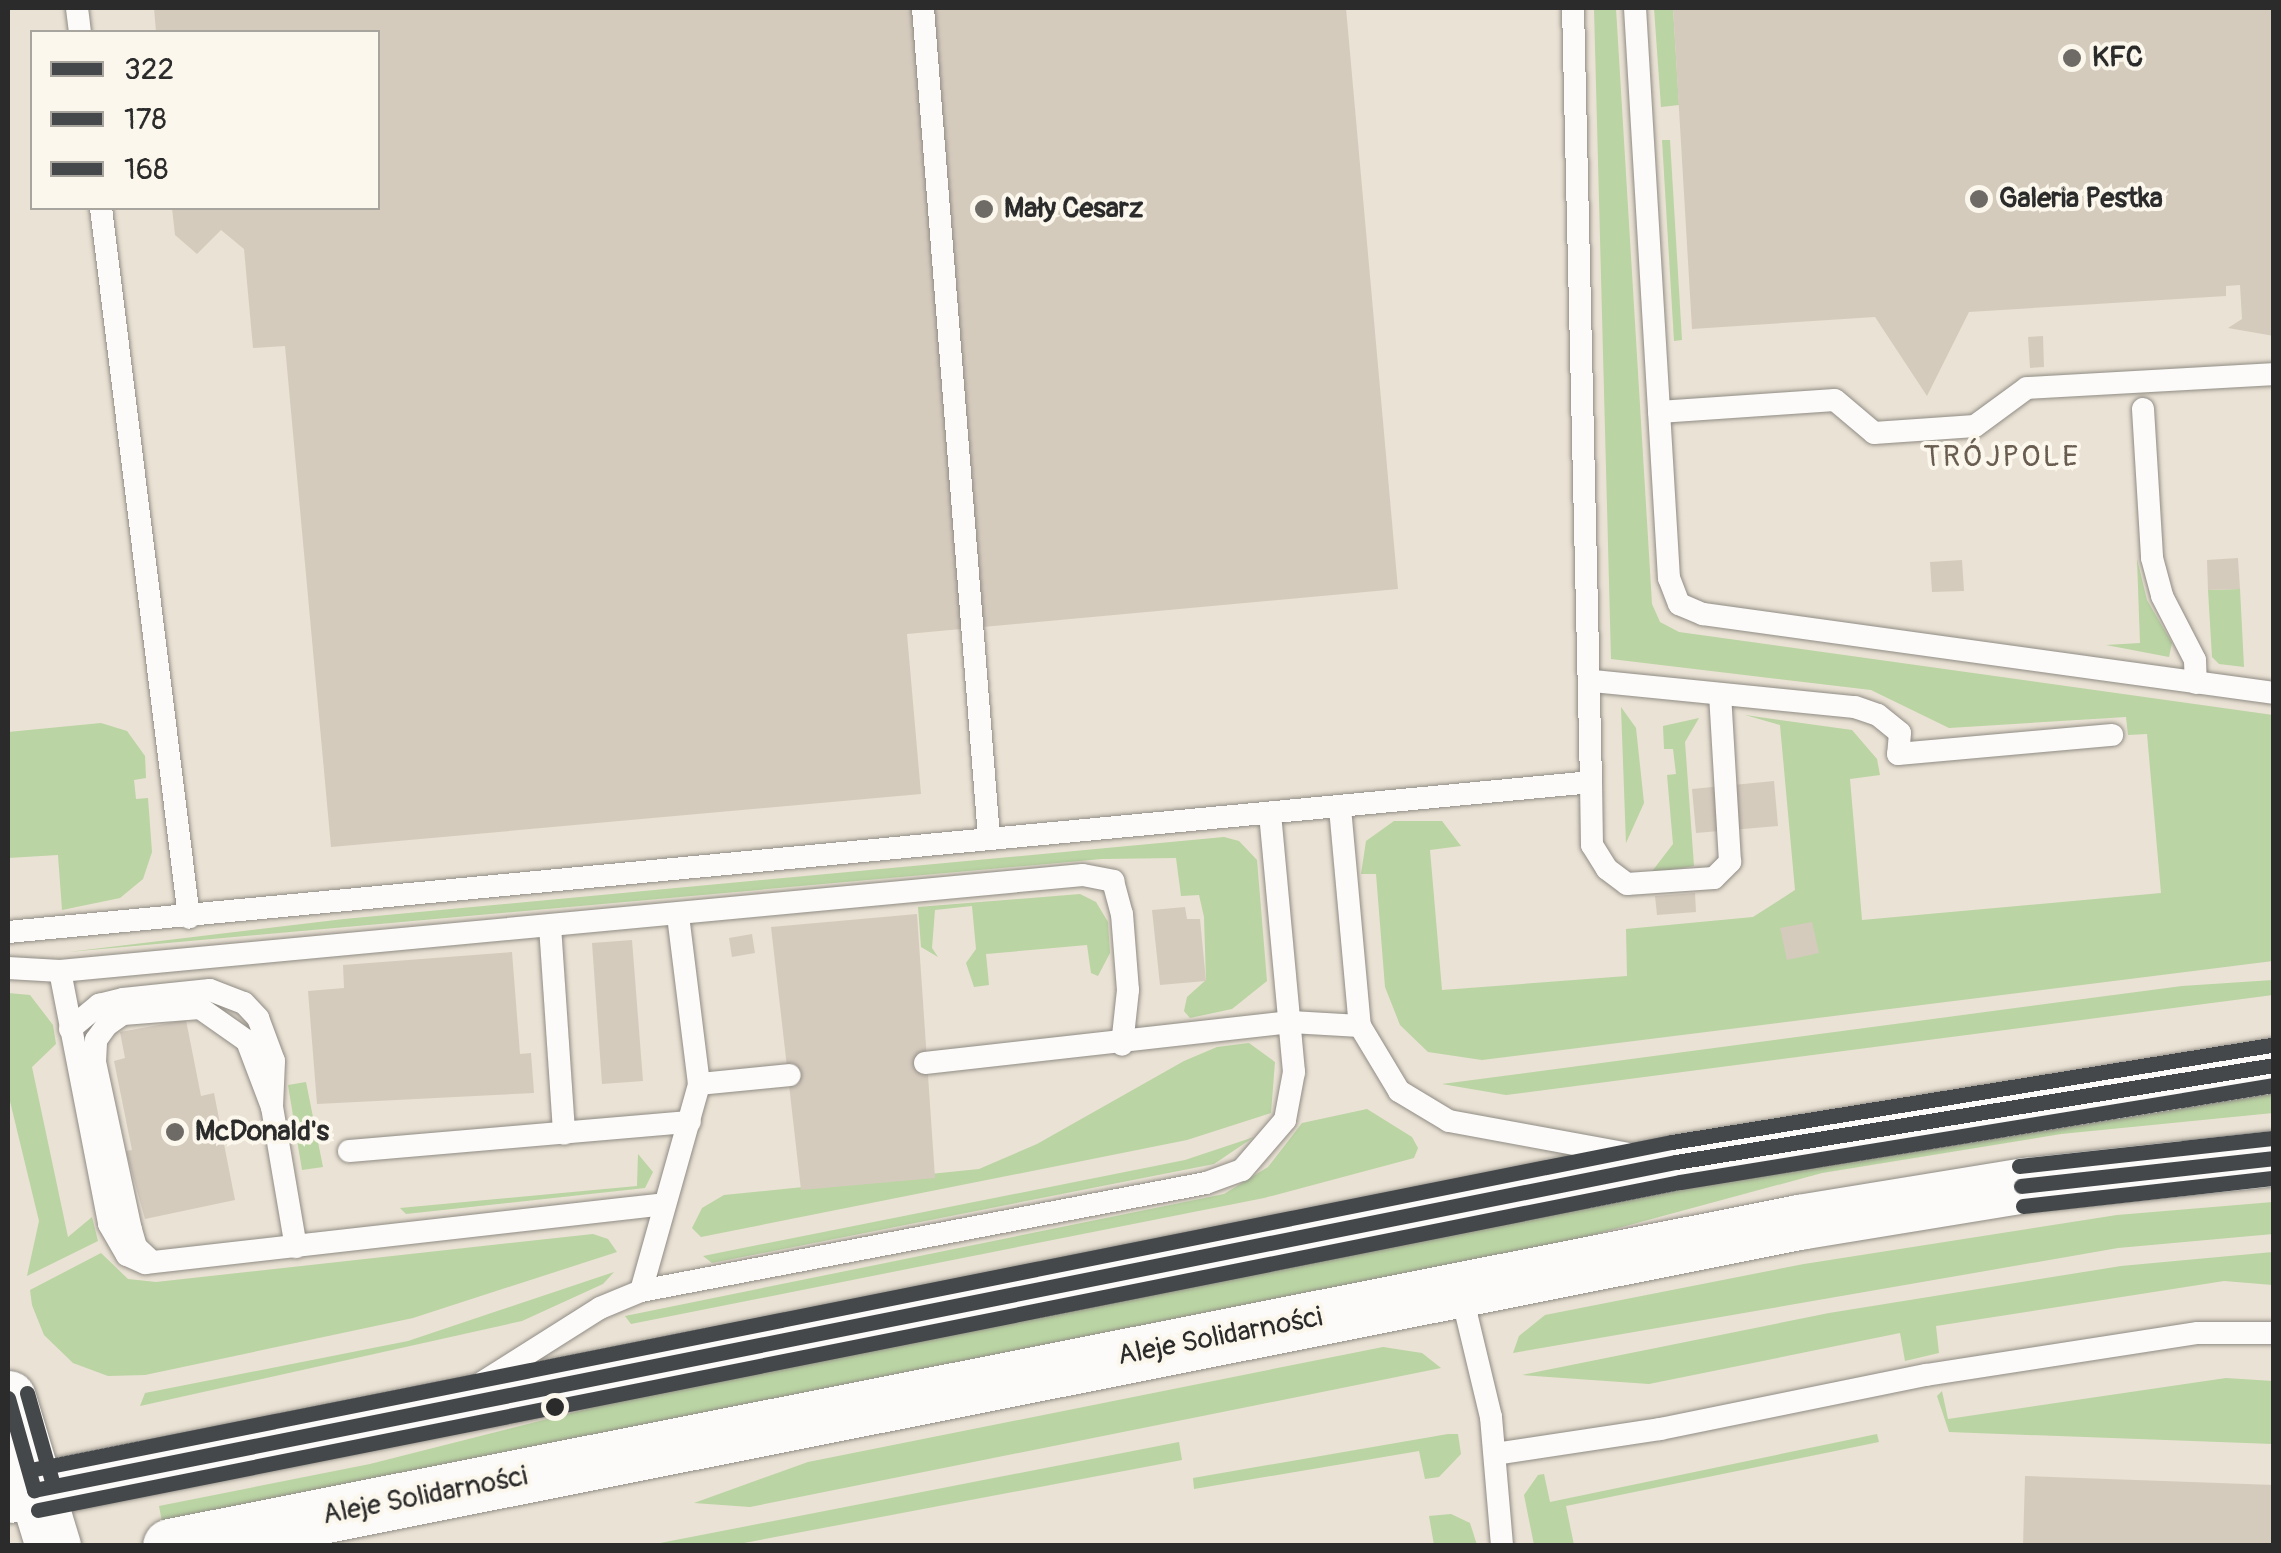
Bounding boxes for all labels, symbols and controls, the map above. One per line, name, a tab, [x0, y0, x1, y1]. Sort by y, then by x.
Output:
legend	[30, 30, 380, 210]
place label: KFC	[2092, 41, 2143, 75]
marker: KFC	[2061, 47, 2083, 69]
text: 322	[124, 51, 174, 88]
text: 178	[124, 101, 167, 138]
text: 168	[124, 151, 168, 188]
place label: Galeria Pestka	[1999, 182, 2163, 216]
marker: Galeria Pestka	[1968, 188, 1990, 210]
place label: Mały Cesarz	[1004, 192, 1143, 226]
marker: Mały Cesarz	[973, 198, 995, 220]
district label: TRÓJPOLE	[1924, 439, 2080, 475]
place label: McDonald's	[195, 1115, 329, 1149]
marker: McDonald's	[164, 1121, 186, 1143]
street label: Aleje Solidarności	[1115, 1301, 1325, 1373]
unlabelled marker	[545, 1397, 565, 1417]
street label: Aleje Solidarności	[320, 1460, 530, 1532]

